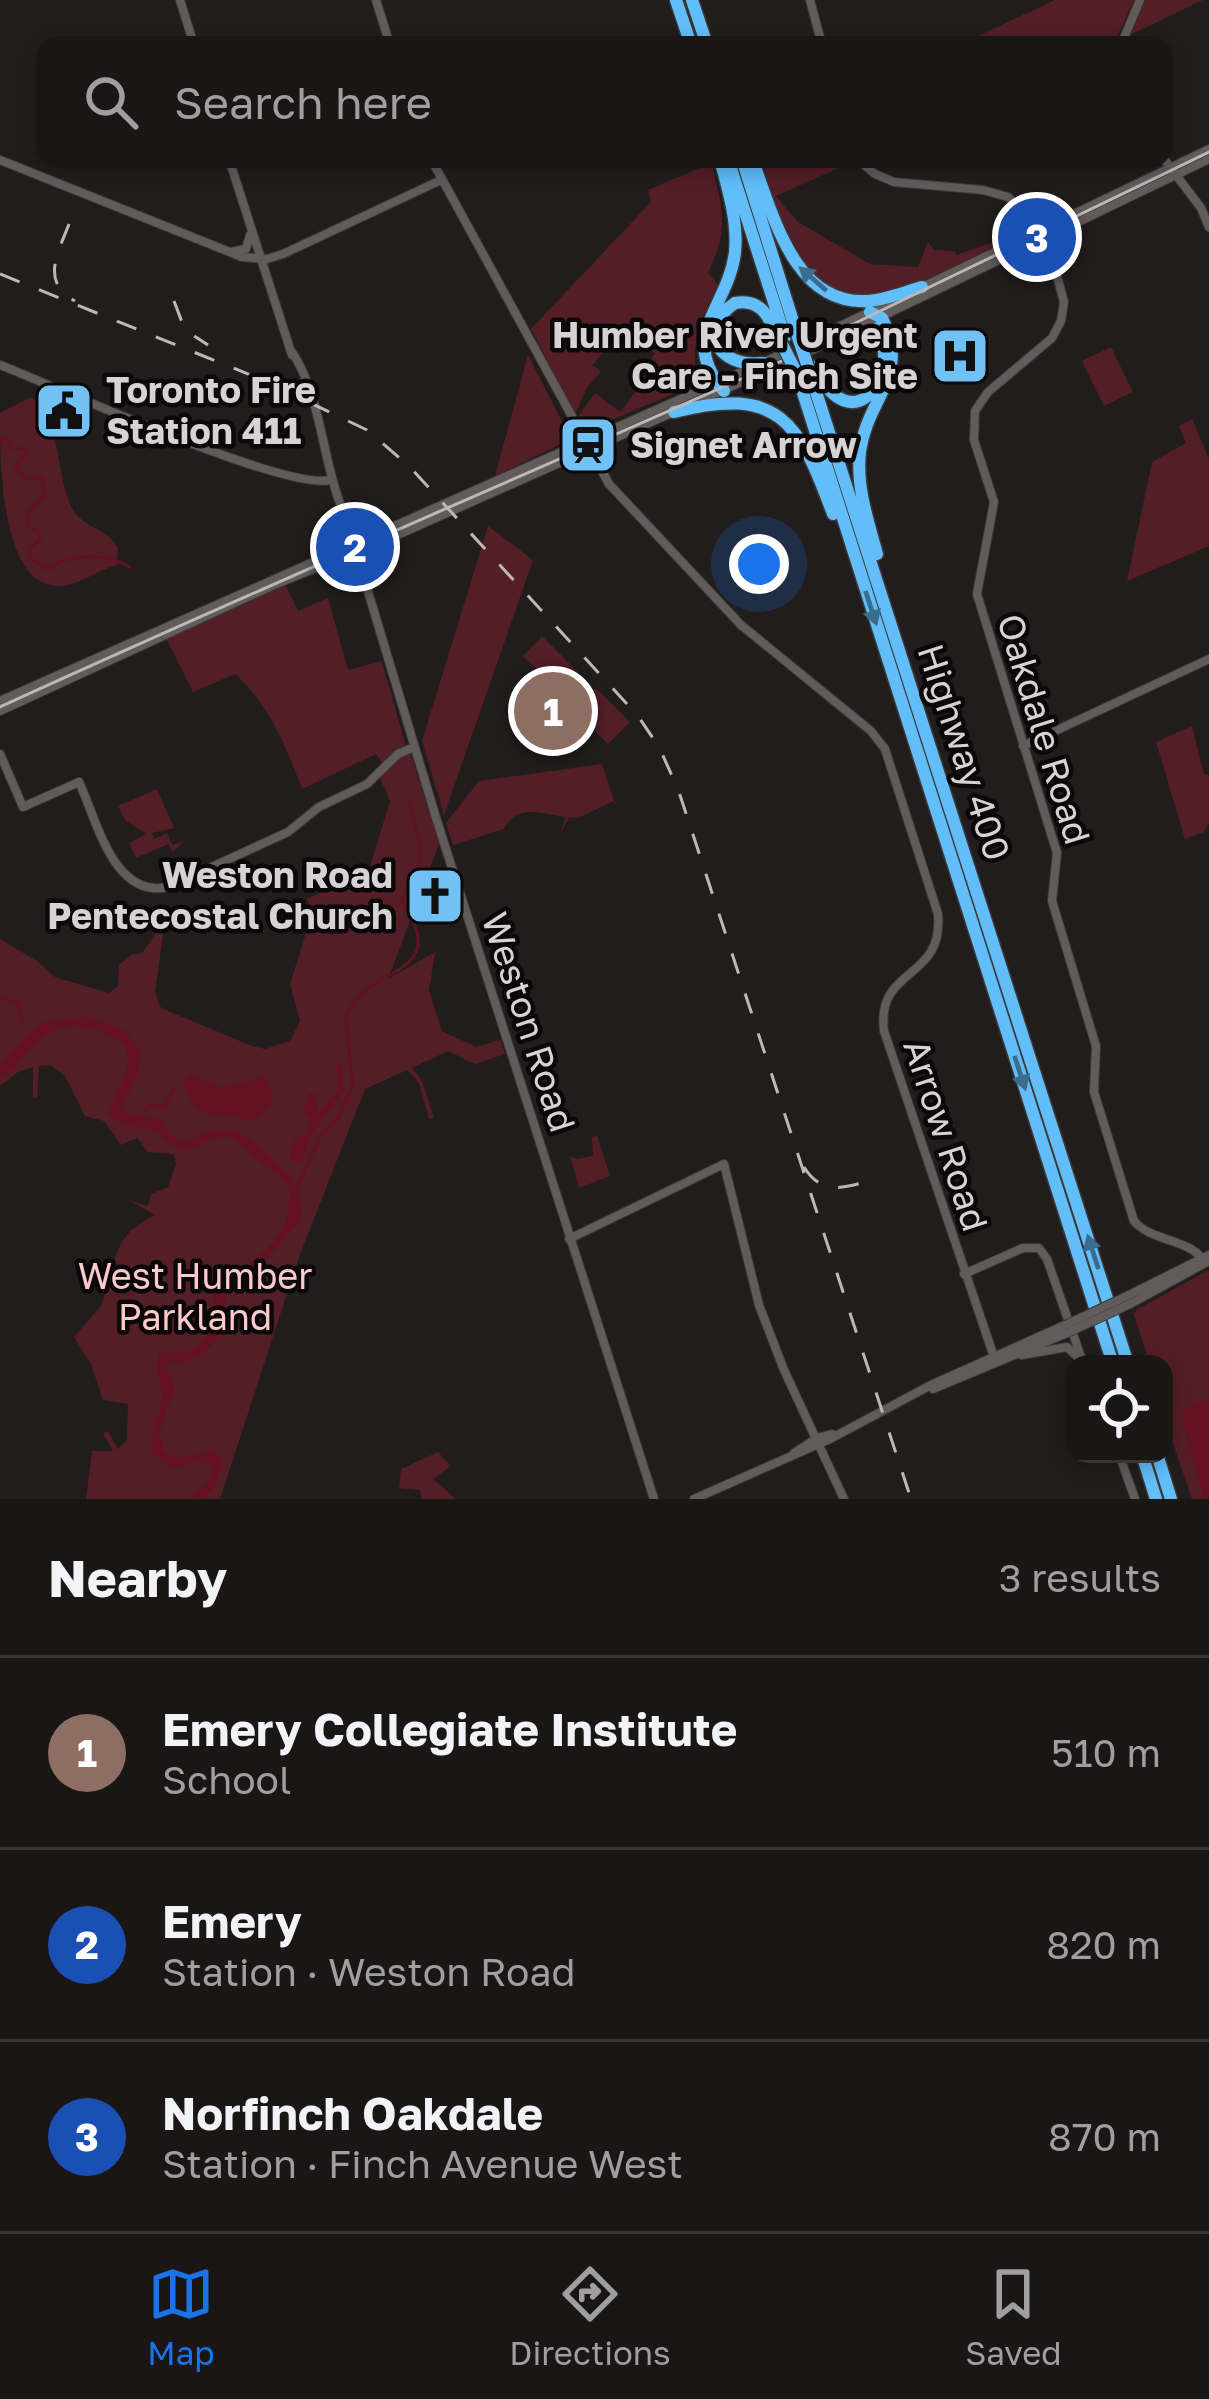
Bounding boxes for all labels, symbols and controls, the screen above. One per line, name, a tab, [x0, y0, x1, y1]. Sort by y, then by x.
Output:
search box	[36, 36, 1173, 168]
icon: search	[78, 69, 144, 135]
text: Search here	[174, 75, 432, 129]
pin: 3	[998, 192, 1076, 282]
one-way arrow	[799, 266, 828, 293]
place label: Humber River Urgent Care - Finch Site	[552, 313, 918, 397]
hospital icon: Humber River Urgent Care - Finch Site	[929, 325, 991, 387]
place label: Toronto Fire Station 411	[106, 368, 316, 452]
public building icon: Toronto Fire Station 411	[33, 380, 95, 442]
station icon: Signet Arrow	[557, 414, 619, 476]
place label: Signet Arrow	[630, 423, 857, 466]
pin: 2	[316, 502, 394, 592]
your location	[729, 534, 789, 594]
one-way arrow	[862, 590, 881, 627]
street label: Oakdale Road	[989, 609, 1100, 849]
street label: Highway 400	[909, 638, 1020, 865]
pin: 1	[514, 666, 592, 756]
place label: Weston Road Pentecostal Church	[47, 853, 393, 937]
church icon: Weston Road Pentecostal Church	[404, 865, 466, 927]
street label: Weston Road	[474, 907, 585, 1137]
street label: Arrow Road	[895, 1033, 998, 1236]
one-way arrow	[1012, 1055, 1030, 1092]
one-way arrow	[1083, 1233, 1101, 1270]
park label: West Humber Parkland	[78, 1254, 312, 1338]
map controls	[1065, 1355, 1173, 1463]
button: locate	[1065, 1355, 1173, 1463]
text: Nearby	[48, 1547, 227, 1608]
text: 3 results	[999, 1554, 1161, 1601]
text: Emery Collegiate Institute	[162, 1702, 737, 1756]
text: 1	[77, 1729, 97, 1776]
text: 510 m	[1051, 1729, 1161, 1776]
text: School	[162, 1756, 291, 1803]
text: Emery	[162, 1894, 302, 1948]
text: 2	[75, 1921, 99, 1968]
text: 820 m	[1046, 1921, 1161, 1968]
text: Station · Weston Road	[162, 1948, 576, 1995]
text: Norfinch Oakdale	[162, 2086, 543, 2140]
text: 3	[75, 2113, 99, 2160]
text: 870 m	[1048, 2113, 1161, 2160]
text: Station · Finch Avenue West	[162, 2140, 683, 2187]
tab: Map	[147, 2261, 215, 2372]
tab: Directions	[509, 2261, 671, 2372]
tab: Saved	[965, 2261, 1062, 2372]

